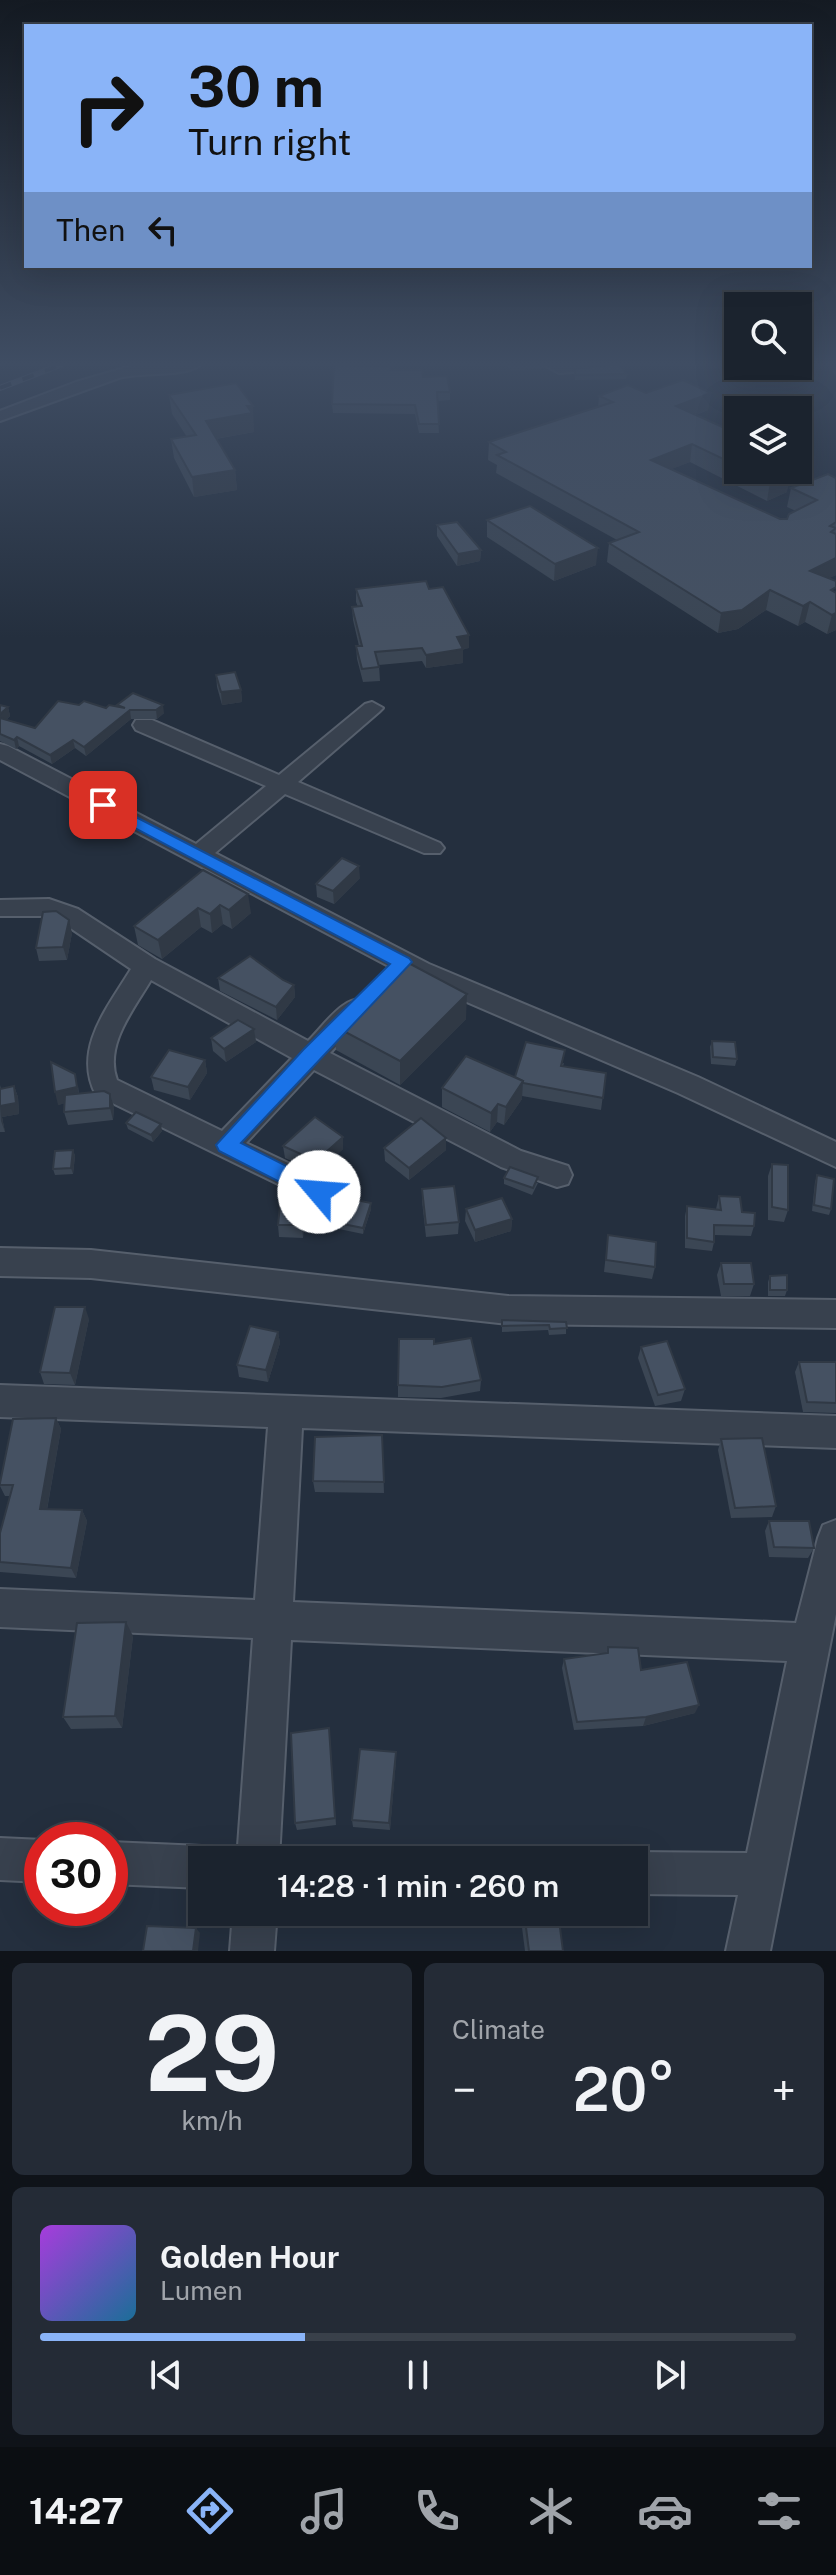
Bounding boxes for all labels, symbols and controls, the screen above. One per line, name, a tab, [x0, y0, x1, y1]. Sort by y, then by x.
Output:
text: 30 m	[188, 54, 324, 120]
icon: right	[56, 56, 160, 160]
text: Turn right	[188, 121, 351, 163]
icon: left	[141, 208, 185, 252]
text: Then	[56, 212, 125, 248]
map controls	[724, 292, 812, 484]
button: search	[724, 292, 812, 380]
button: layers	[724, 396, 812, 484]
pin	[69, 771, 137, 839]
icon: arrive	[81, 783, 125, 827]
position arrow	[277, 1150, 361, 1234]
speed limit sign: 30	[24, 1822, 128, 1926]
text: 14:28 · 1 min · 260 m	[277, 1868, 559, 1904]
text: 29	[145, 1992, 279, 2114]
text: Climate	[452, 2014, 545, 2045]
text: 20°	[573, 2054, 675, 2125]
text: −	[452, 2064, 476, 2116]
text: +	[772, 2064, 796, 2116]
text: km/h	[181, 2105, 243, 2136]
text: Golden Hour	[160, 2239, 339, 2275]
text: Lumen	[160, 2275, 243, 2306]
icon: previous	[144, 2353, 188, 2397]
icon: pause	[396, 2353, 440, 2397]
icon: next	[648, 2353, 692, 2397]
icon: directions	[182, 2483, 238, 2539]
icon: music	[296, 2483, 352, 2539]
icon: phone	[409, 2483, 465, 2539]
icon: climate	[523, 2483, 579, 2539]
icon: car	[637, 2483, 693, 2539]
icon: filters	[751, 2483, 807, 2539]
text: 14:27	[29, 2490, 124, 2532]

